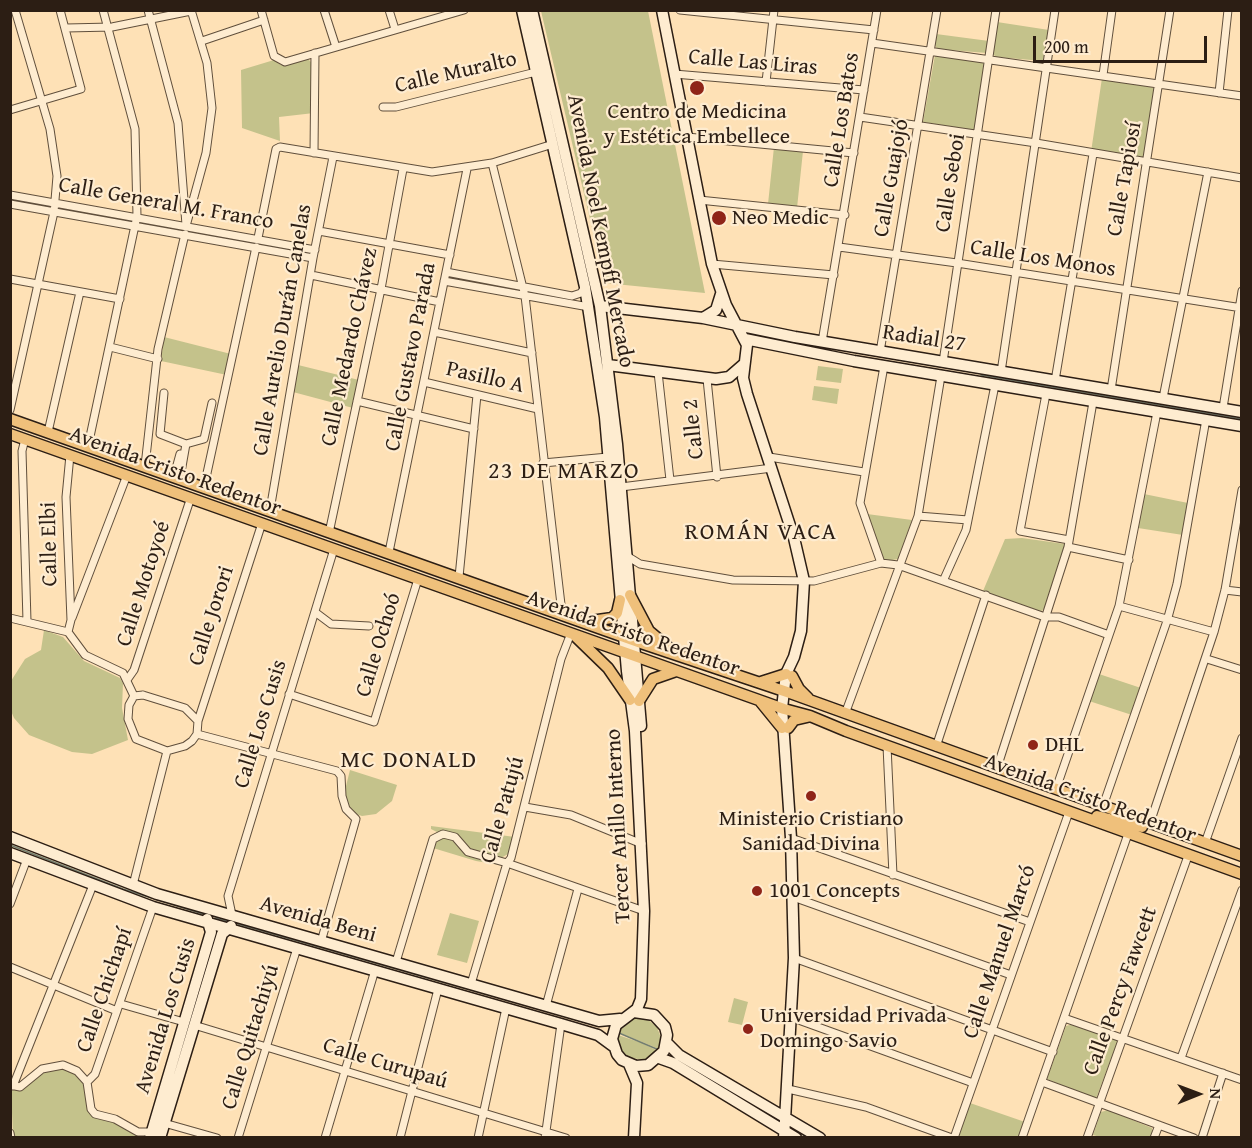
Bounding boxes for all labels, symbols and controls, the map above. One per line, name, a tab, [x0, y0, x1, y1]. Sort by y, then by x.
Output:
scale bar	[1036, 24, 1210, 62]
text: 200 m	[1044, 33, 1089, 60]
street label: Calle Las Liras	[687, 44, 819, 82]
street label: Calle Muralto	[393, 46, 519, 100]
street label: Calle Los Batos	[818, 51, 866, 189]
marker: Centro de Medicina y Estética Embellece	[688, 79, 706, 97]
street label: Avenida Noel Kempff Mercado	[561, 92, 639, 370]
place label: Centro de Medicina y Estética Embellece	[604, 99, 790, 150]
street label: Calle Guajojó	[869, 117, 915, 239]
street label: Calle Tapiosí	[1102, 120, 1148, 238]
street label: Calle Seboi	[930, 132, 972, 234]
street label: Calle General M. Franco	[57, 172, 275, 236]
street label: Calle Aurelio Durán Canelas	[248, 202, 318, 458]
place label: Neo Medic	[732, 205, 829, 231]
marker: Neo Medic	[710, 209, 728, 227]
street label: Calle Los Monos	[968, 234, 1118, 284]
street label: Calle Medardo Chávez	[316, 245, 384, 449]
street label: Calle Gustavo Parada	[380, 260, 442, 454]
street label: Radial 27	[881, 319, 967, 359]
street label: Pasillo A	[444, 356, 526, 400]
street label: Calle 2	[678, 398, 710, 460]
street label: Avenida Cristo Redentor	[65, 421, 285, 523]
district label: 23 DE MARZO	[488, 458, 640, 486]
street label: Calle Elbi	[36, 501, 64, 587]
street label: Calle Motoyoé	[111, 518, 177, 650]
district label: ROMÁN VACA	[684, 519, 838, 547]
street label: Calle Jorori	[183, 563, 241, 669]
street label: Avenida Cristo Redentor	[523, 585, 743, 683]
street label: Calle Ochoó	[351, 590, 407, 700]
street label: Calle Los Cusis	[229, 657, 293, 791]
street label: Tercer Anillo Interno	[601, 728, 637, 924]
place label: DHL	[1045, 732, 1084, 758]
marker: DHL	[1026, 738, 1040, 752]
district label: MC DONALD	[340, 747, 478, 775]
street label: Avenida Cristo Redentor	[980, 748, 1200, 850]
street label: Calle Patujú	[475, 754, 531, 866]
marker: Ministerio Cristiano Sanidad Divina	[804, 789, 818, 803]
place label: Ministerio Cristiano Sanidad Divina	[719, 806, 903, 858]
street label: Calle Manuel Marcó	[958, 862, 1042, 1042]
place label: 1001 Concepts	[769, 878, 900, 904]
marker: 1001 Concepts	[750, 884, 764, 898]
street label: Avenida Beni	[257, 891, 379, 949]
street label: Calle Percy Fawcett	[1078, 903, 1164, 1079]
street label: Calle Chichapí	[71, 924, 139, 1056]
street label: Avenida Los Cusis	[130, 935, 202, 1097]
street label: Calle Quitachiyú	[216, 961, 286, 1113]
place label: Universidad Privada Domingo Savio	[760, 1003, 947, 1054]
marker: Universidad Privada Domingo Savio	[741, 1022, 755, 1036]
street label: Calle Curupaú	[320, 1033, 450, 1095]
north arrow	[1168, 1064, 1228, 1124]
text: N	[1204, 1088, 1228, 1099]

